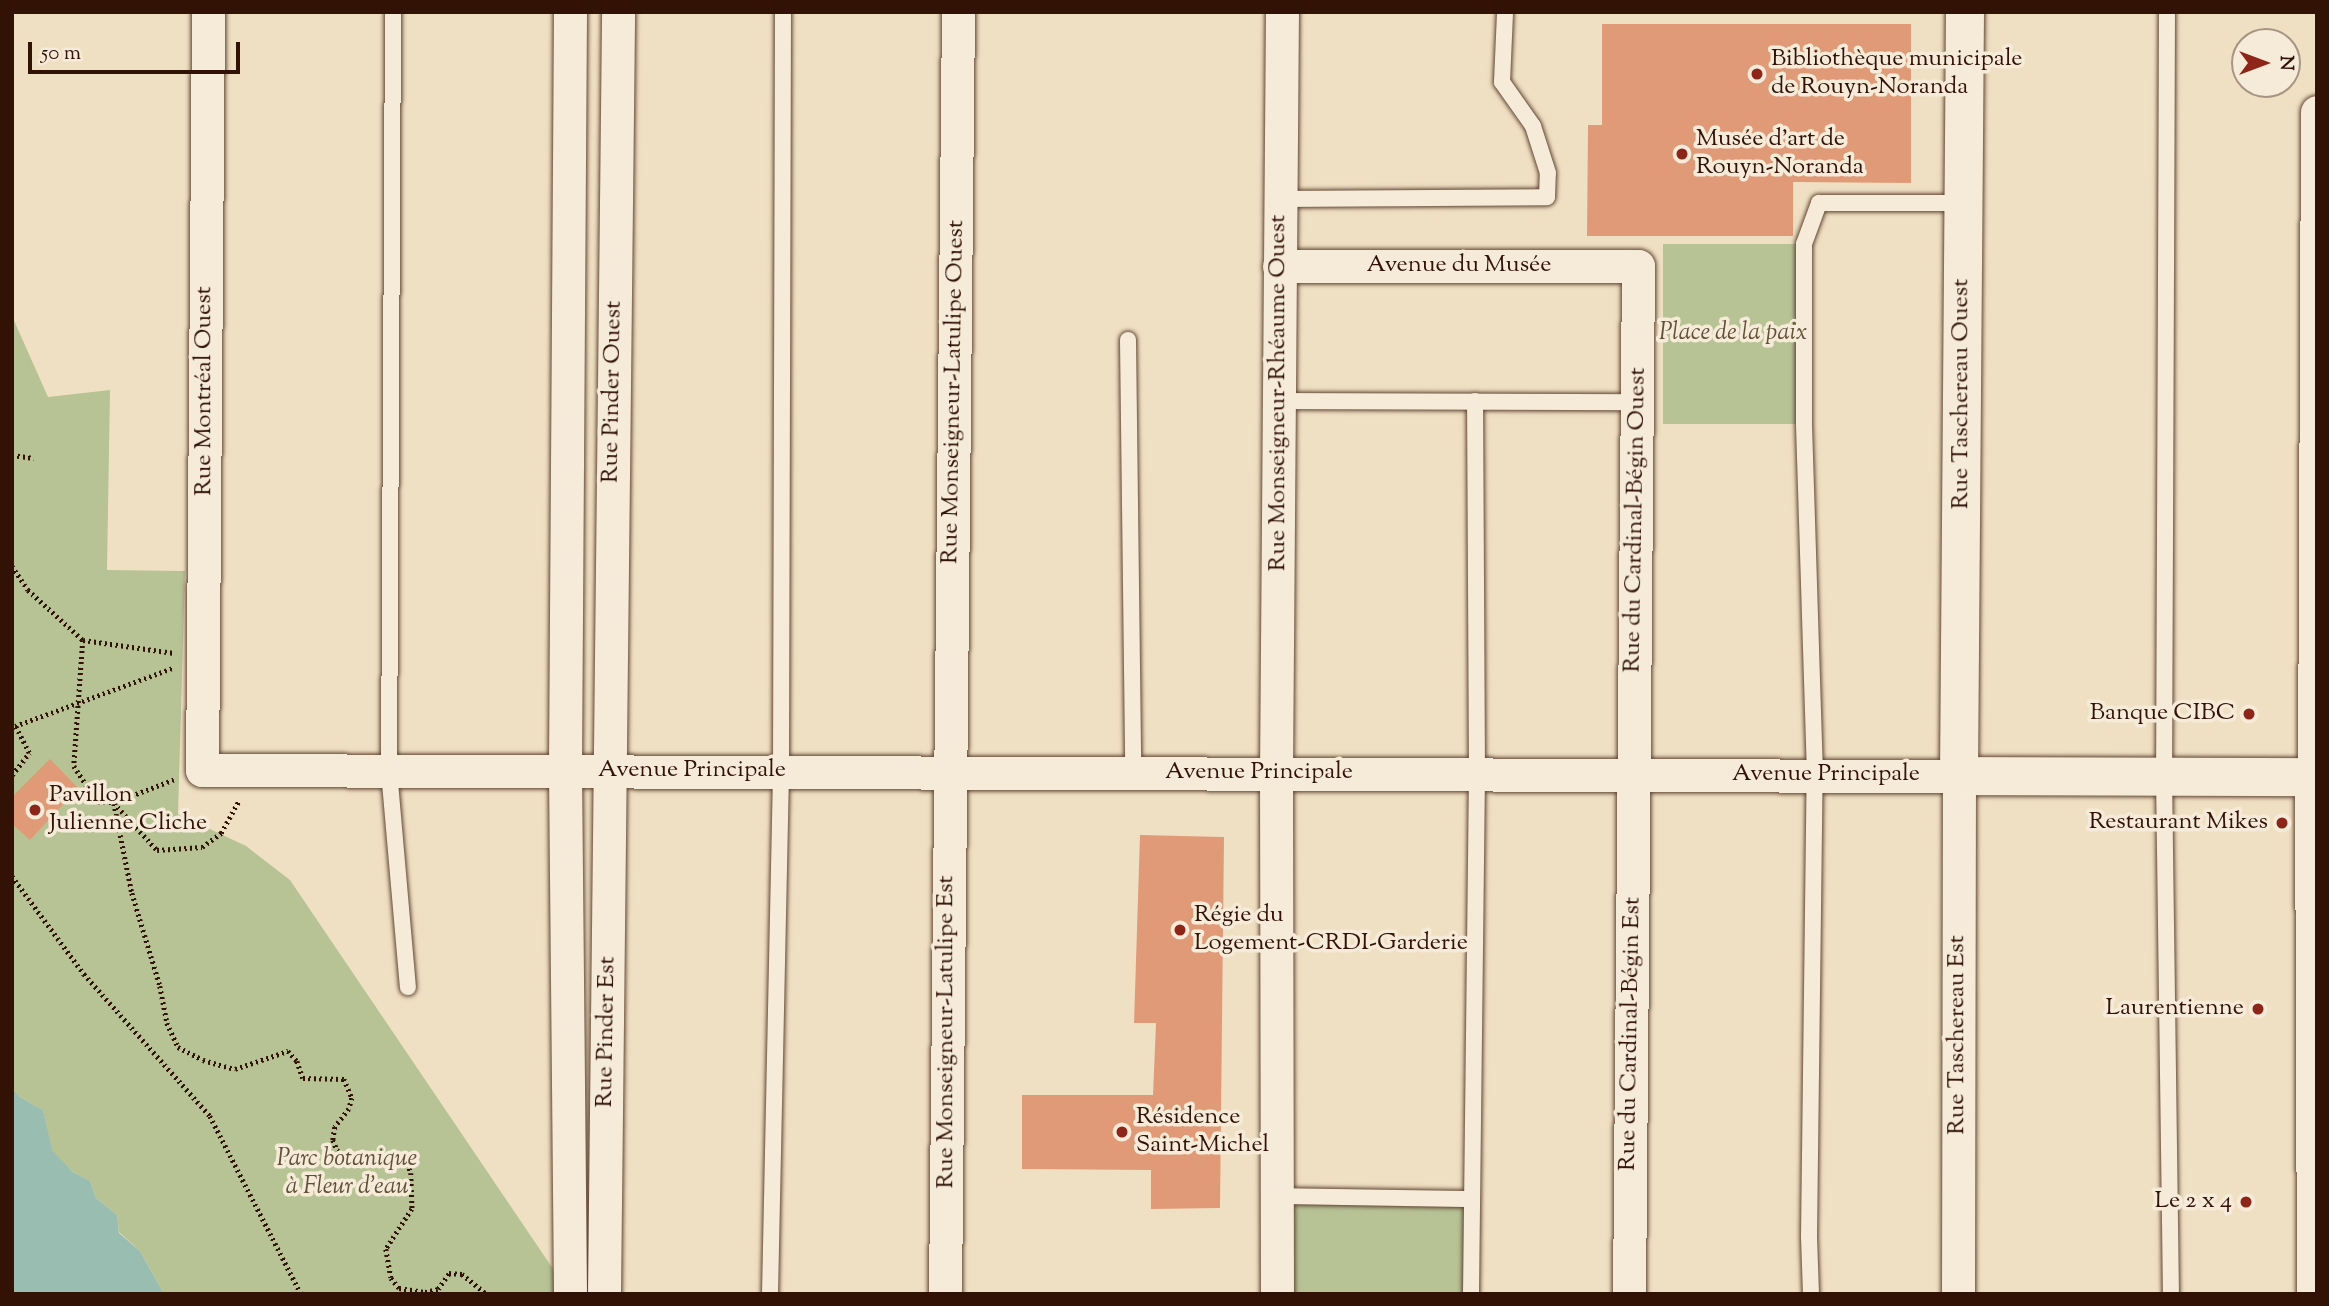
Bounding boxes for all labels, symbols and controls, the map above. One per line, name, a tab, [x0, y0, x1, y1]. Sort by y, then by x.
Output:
scale bar	[32, 28, 243, 72]
north arrow	[2231, 28, 2301, 98]
text: 50 m	[41, 39, 81, 69]
place label: Bibliothèque municipale de Rouyn-Noranda	[1771, 46, 2023, 102]
text: N	[2272, 55, 2299, 71]
marker: Bibliothèque municipale de Rouyn-Noranda	[1749, 66, 1765, 82]
place label: Musée d'art de Rouyn-Noranda	[1696, 126, 1864, 182]
marker: Musée d'art de Rouyn-Noranda	[1674, 146, 1690, 162]
street label: Rue Monseigneur-Rhéaume Ouest	[1265, 215, 1293, 571]
street label: Rue Monseigneur-Latulipe Ouest	[937, 220, 971, 564]
street label: Avenue du Musée	[1367, 252, 1551, 280]
street label: Rue Taschereau Ouest	[1948, 279, 1976, 509]
street label: Rue Montréal Ouest	[191, 286, 219, 496]
street label: Rue Pinder Ouest	[597, 301, 629, 483]
park label: Place de la paix	[1659, 320, 1807, 348]
street label: Rue du Cardinal-Bégin Ouest	[1619, 367, 1653, 673]
place label: Banque CIBC	[2090, 700, 2235, 728]
marker: Banque CIBC	[2241, 706, 2257, 722]
street label: Avenue Principale	[598, 757, 786, 785]
street label: Avenue Principale	[1165, 759, 1353, 787]
street label: Avenue Principale	[1732, 761, 1920, 789]
place label: Pavillon Julienne Cliche	[49, 782, 207, 838]
marker: Pavillon Julienne Cliche	[27, 802, 43, 818]
place label: Restaurant Mikes	[2089, 809, 2268, 837]
marker: Restaurant Mikes	[2274, 815, 2290, 831]
street label: Rue Monseigneur-Latulipe Est	[933, 875, 961, 1189]
street label: Rue du Cardinal-Bégin Est	[1614, 897, 1648, 1171]
place label: Régie du Logement-CRDI-Garderie	[1194, 902, 1468, 958]
marker: Régie du Logement-CRDI-Garderie	[1172, 922, 1188, 938]
street label: Rue Taschereau Est	[1944, 935, 1972, 1135]
street label: Rue Pinder Est	[591, 956, 623, 1108]
place label: Laurentienne	[2105, 995, 2244, 1023]
marker: Laurentienne	[2250, 1001, 2266, 1017]
place label: Résidence Saint-Michel	[1136, 1104, 1269, 1160]
marker: Résidence Saint-Michel	[1114, 1124, 1130, 1140]
park label: Parc botanique à Fleur d'eau	[277, 1146, 417, 1202]
place label: Le 2 x 4	[2155, 1188, 2232, 1216]
marker: Le 2 x 4	[2238, 1194, 2254, 1210]

